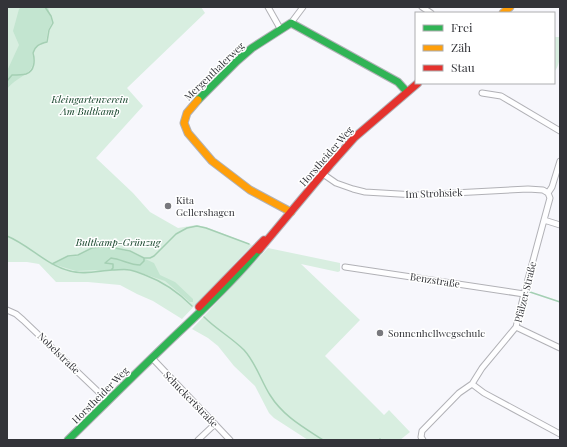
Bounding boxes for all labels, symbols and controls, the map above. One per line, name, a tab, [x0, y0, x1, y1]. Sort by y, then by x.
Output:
legend	[415, 12, 555, 84]
text: Frei	[451, 19, 473, 35]
street label: Mergenthalerweg	[181, 38, 248, 103]
text: Zäh	[451, 39, 471, 55]
text: Stau	[451, 59, 475, 75]
park label: Kleingartenverein Am Bultkamp	[51, 92, 129, 118]
street label: Horstheider Weg	[296, 122, 356, 189]
street label: Im Strohsiek	[405, 185, 463, 201]
place label: Kita Gellershagen	[176, 193, 235, 219]
marker: Kita Gellershagen	[163, 201, 173, 211]
park label: Bultkamp-Grünzug	[75, 235, 162, 249]
street label: Pfälzer Straße	[511, 260, 539, 324]
street label: Benzstraße	[409, 269, 461, 291]
place label: Sonnenhellwegschule	[388, 326, 485, 340]
marker: Sonnenhellwegschule	[375, 328, 385, 338]
street label: Nobelstraße	[35, 329, 83, 377]
street label: Horstheider Weg	[68, 363, 132, 427]
street label: Schuckertstraße	[160, 368, 222, 430]

